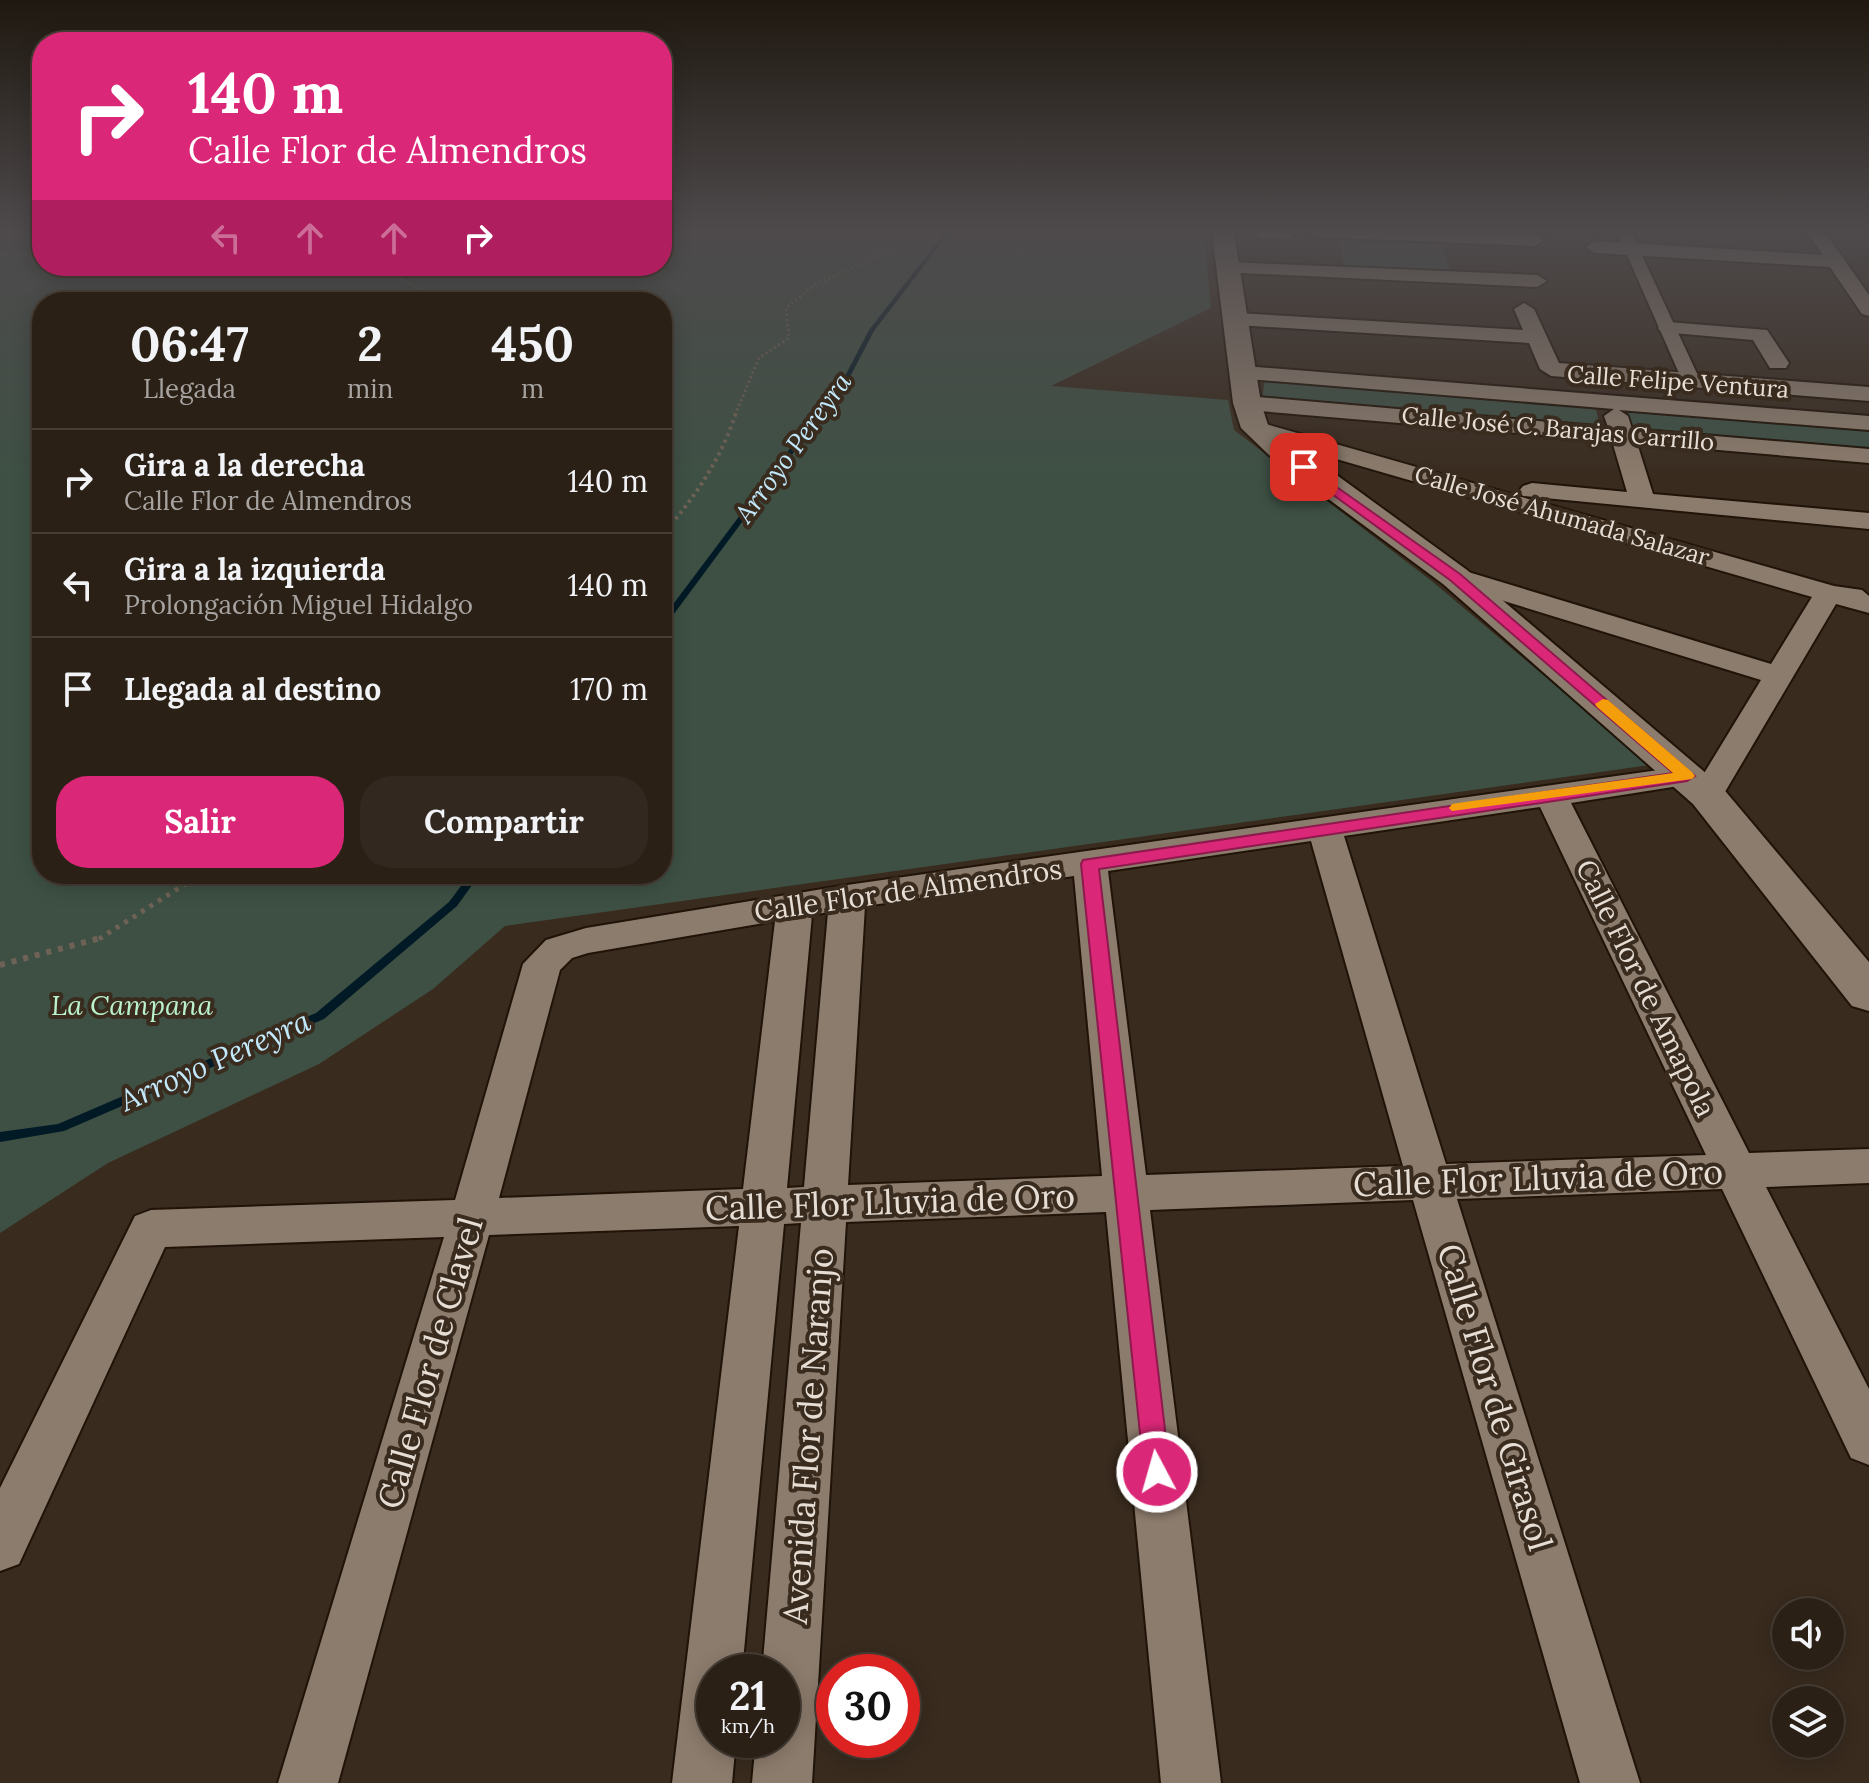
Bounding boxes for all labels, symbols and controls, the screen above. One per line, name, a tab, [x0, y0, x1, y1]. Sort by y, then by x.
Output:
text: 140 m	[188, 57, 343, 128]
icon: right	[56, 64, 160, 168]
text: Calle Flor de Almendros	[188, 127, 587, 173]
icon: left	[204, 216, 248, 260]
icon: ahead	[288, 216, 332, 260]
icon: ahead	[372, 216, 416, 260]
icon: right	[456, 216, 500, 260]
text: 06:47	[130, 313, 249, 374]
text: 2	[357, 313, 383, 374]
text: 450	[491, 313, 574, 374]
street label: Calle Felipe Ventura	[1566, 358, 1790, 405]
water label: Arroyo Pereyra	[726, 366, 859, 530]
text: Llegada	[143, 372, 236, 405]
text: min	[347, 372, 393, 405]
text: m	[521, 372, 544, 405]
street label: Calle José C. Barajas Carrillo	[1400, 399, 1716, 458]
pin	[1270, 433, 1338, 501]
icon: arrive	[1282, 445, 1326, 489]
text: Gira a la derecha	[124, 446, 365, 484]
icon: right	[56, 459, 100, 503]
street label: Calle José Ahumada Salazar	[1411, 459, 1714, 573]
text: 140 m	[567, 462, 648, 500]
text: Calle Flor de Almendros	[124, 484, 412, 517]
text: Gira a la izquierda	[124, 550, 385, 588]
icon: left	[56, 563, 100, 607]
text: 140 m	[567, 566, 648, 604]
text: Prolongación Miguel Hidalgo	[124, 588, 473, 621]
icon: arrive	[56, 667, 100, 711]
text: Llegada al destino	[124, 670, 381, 708]
text: 170 m	[570, 670, 648, 708]
button: Salir	[56, 776, 344, 868]
button: Compartir	[360, 776, 648, 868]
street label: Calle Flor de Almendros	[752, 851, 1064, 929]
street label: Calle Flor de Amapola	[1568, 853, 1724, 1123]
park label: La Campana	[51, 987, 214, 1023]
water label: Arroyo Pereyra	[112, 1001, 316, 1120]
street label: Calle Flor Lluvia de Oro	[1352, 1150, 1724, 1205]
street label: Calle Flor Lluvia de Oro	[704, 1174, 1076, 1229]
street label: Calle Flor de Clavel	[367, 1212, 492, 1514]
street label: Calle Flor de Girasol	[1428, 1238, 1563, 1556]
street label: Avenida Flor de Naranjo	[773, 1247, 843, 1626]
position arrow	[1115, 1430, 1199, 1514]
map controls	[1772, 1598, 1844, 1758]
button: sound	[1772, 1598, 1844, 1670]
speed limit sign: 30	[816, 1654, 920, 1758]
text: 21	[729, 1670, 767, 1721]
button: layers	[1772, 1686, 1844, 1758]
text: km/h	[721, 1713, 775, 1738]

